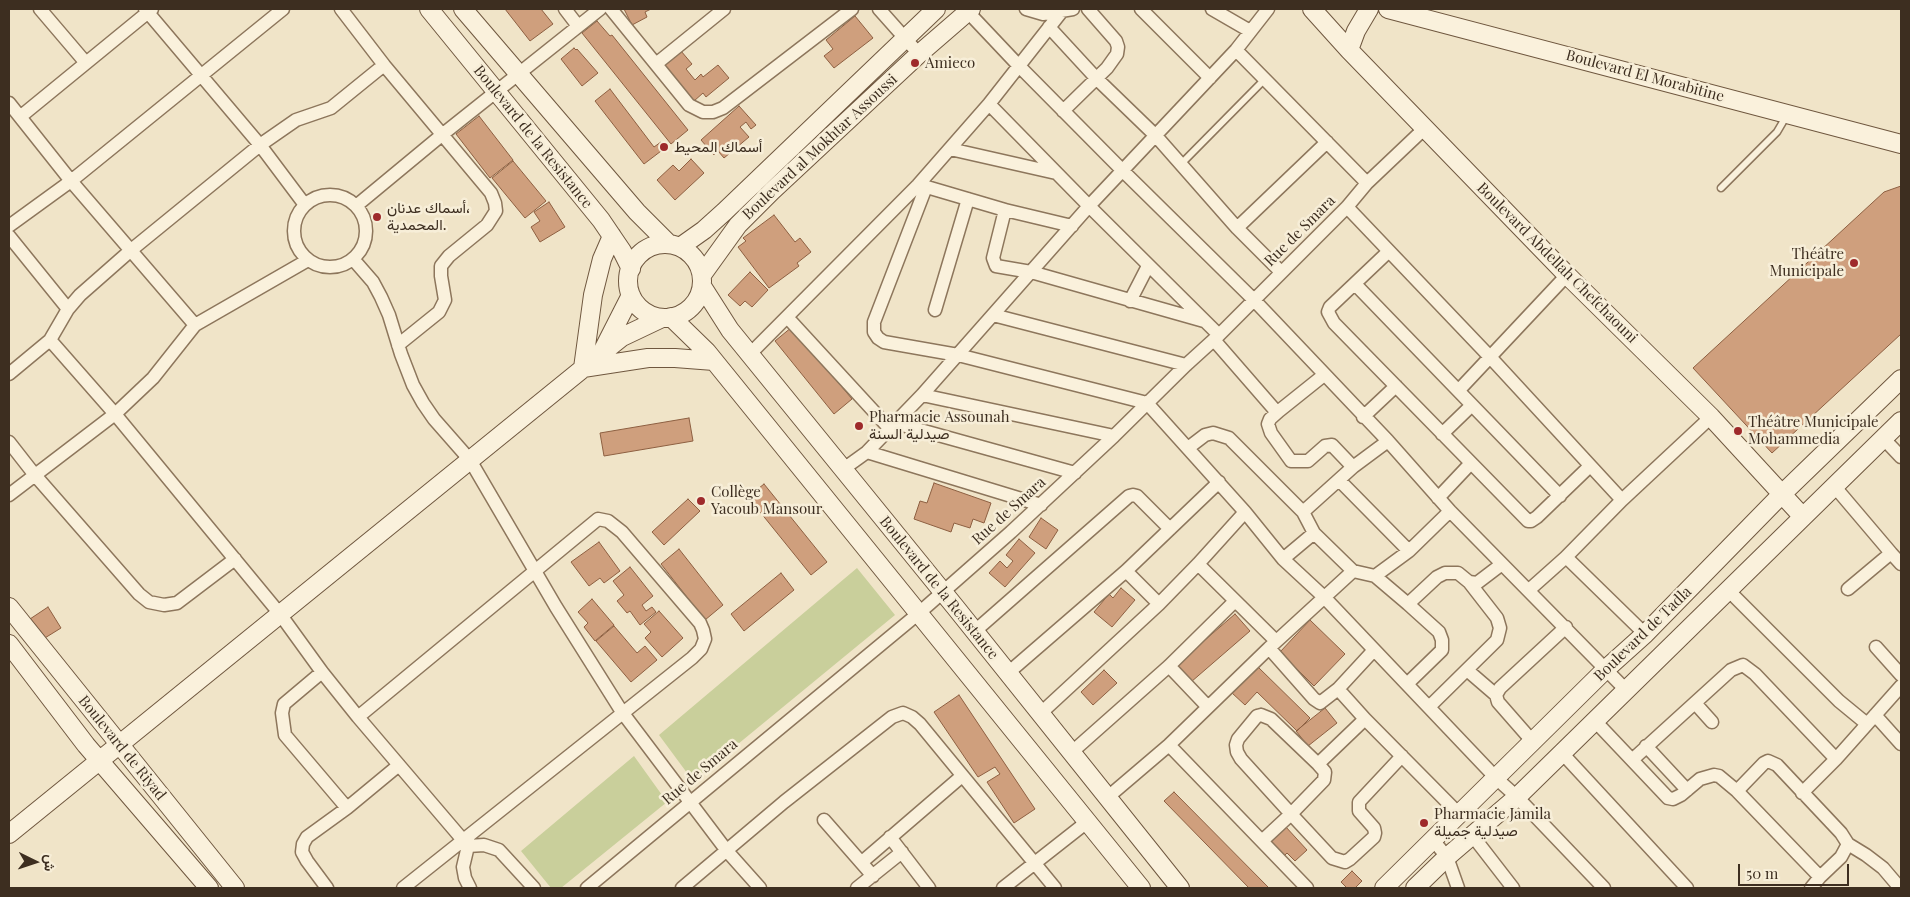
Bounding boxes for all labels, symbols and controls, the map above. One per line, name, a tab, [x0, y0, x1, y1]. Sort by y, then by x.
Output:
street label: Boulevard El Morabitine	[1564, 46, 1726, 106]
place label: Amieco	[925, 54, 975, 72]
marker: Amieco	[909, 57, 921, 69]
street label: Boulevard de la Resistance	[470, 62, 596, 212]
street label: Boulevard al Mokhtar Assoussi	[739, 70, 901, 224]
place label: أسماك المحيط	[674, 138, 762, 156]
marker: أسماك المحيط	[658, 141, 670, 153]
street label: Boulevard Abdellah Chefchaouni	[1473, 179, 1641, 347]
street label: Rue de Smara	[1261, 192, 1339, 270]
place label: أسماك عدنان، المحمدية.	[387, 199, 470, 234]
marker: أسماك عدنان، المحمدية.	[371, 211, 383, 223]
place label: Théâtre Municipale	[1769, 245, 1844, 280]
marker: Théâtre Municipale	[1848, 257, 1860, 269]
place label: Pharmacie Assounah صيدلية السنة	[869, 408, 1009, 443]
place label: Théâtre Municipale Mohammedia	[1748, 413, 1879, 448]
marker: Pharmacie Assounah صيدلية السنة	[853, 420, 865, 432]
marker: Théâtre Municipale Mohammedia	[1732, 425, 1744, 437]
street label: Rue de Smara	[968, 473, 1050, 549]
place label: Collège Yacoub Mansour	[711, 483, 823, 518]
marker: Collège Yacoub Mansour	[695, 495, 707, 507]
street label: Boulevard de la Resistance	[876, 513, 1002, 663]
street label: Boulevard de Tadla	[1591, 583, 1695, 685]
street label: Boulevard de Riyad	[74, 692, 170, 804]
street label: Rue de Smara	[659, 735, 741, 809]
place label: Pharmacie Jamila صيدلية جميلة	[1434, 805, 1551, 840]
marker: Pharmacie Jamila صيدلية جميلة	[1418, 817, 1430, 829]
north arrow	[10, 837, 60, 887]
text: ش	[40, 854, 61, 872]
scale bar	[1740, 854, 1851, 886]
text: 50 m	[1746, 863, 1778, 883]

